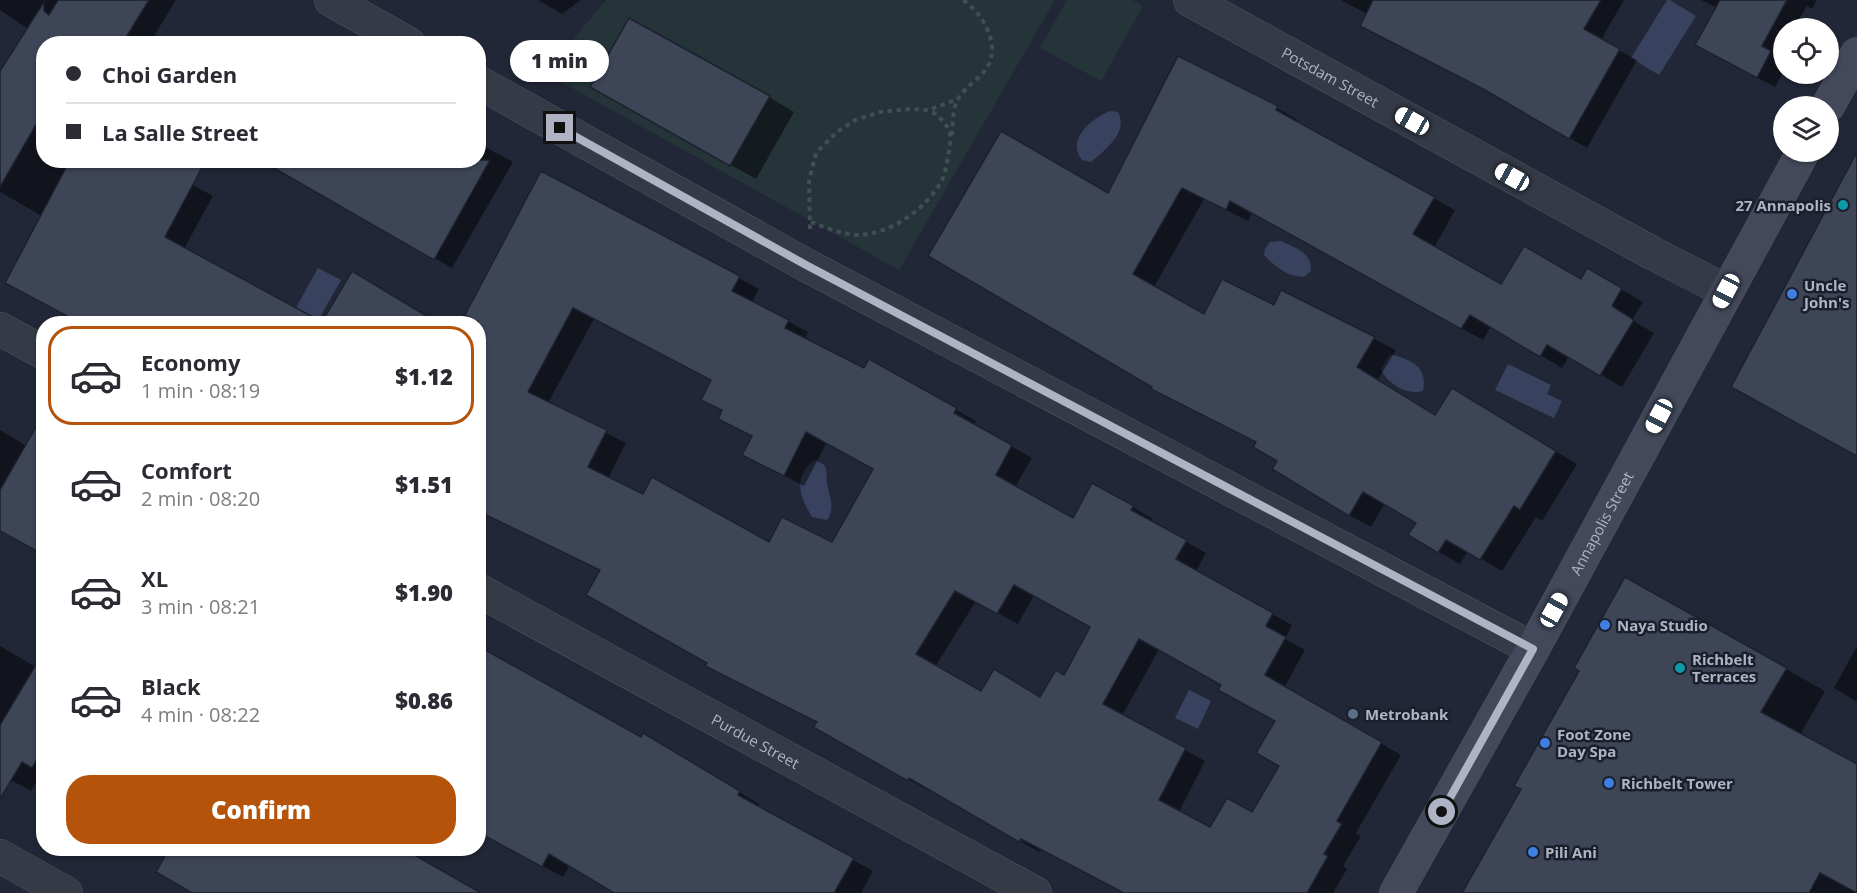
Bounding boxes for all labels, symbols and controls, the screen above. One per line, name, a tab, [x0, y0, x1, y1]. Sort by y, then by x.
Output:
map controls	[1773, 18, 1839, 162]
button: locate	[1773, 18, 1839, 84]
callout: 1 min	[510, 41, 610, 83]
street label: Potsdam Street	[1278, 42, 1382, 111]
text: 1 min	[531, 47, 588, 74]
text: Choi Garden	[102, 59, 237, 89]
button: layers	[1773, 96, 1839, 162]
car	[1392, 104, 1432, 138]
route end	[546, 114, 573, 141]
text: La Salle Street	[102, 117, 258, 147]
car	[1492, 160, 1532, 194]
place label: 27 Annapolis	[1735, 195, 1831, 215]
marker: 27 Annapolis	[1836, 198, 1850, 212]
car	[1710, 271, 1742, 311]
place label: Uncle John's	[1802, 275, 1849, 312]
marker: Uncle John's	[1785, 287, 1799, 301]
text: Economy	[141, 347, 240, 377]
icon: car	[69, 349, 123, 403]
text: $1.12	[395, 361, 453, 391]
text: 1 min · 08:19	[141, 377, 260, 404]
car	[1643, 396, 1675, 436]
text: Comfort	[141, 455, 232, 485]
icon: car	[69, 457, 123, 511]
street label: Annapolis Street	[1565, 468, 1638, 579]
text: $1.51	[395, 469, 453, 499]
text: 2 min · 08:20	[141, 485, 260, 512]
text: XL	[141, 563, 168, 593]
icon: car	[69, 565, 123, 619]
text: $1.90	[395, 577, 453, 607]
car	[1537, 590, 1571, 630]
text: 3 min · 08:21	[141, 593, 260, 620]
place label: Naya Studio	[1617, 615, 1708, 635]
marker: Naya Studio	[1598, 618, 1612, 632]
place label: Richbelt Terraces	[1692, 649, 1756, 686]
marker: Richbelt Terraces	[1673, 661, 1687, 675]
text: Black	[141, 671, 201, 701]
icon: car	[69, 673, 123, 727]
text: $0.86	[395, 685, 453, 715]
text: 4 min · 08:22	[141, 701, 260, 728]
place label: Metrobank	[1365, 704, 1449, 724]
marker: Metrobank	[1346, 707, 1360, 721]
street label: Purdue Street	[708, 709, 803, 773]
place label: Foot Zone Day Spa	[1557, 724, 1631, 761]
marker: Foot Zone Day Spa	[1538, 736, 1552, 750]
place label: Richbelt Tower	[1621, 773, 1733, 793]
button: Confirm	[66, 775, 456, 844]
marker: Richbelt Tower	[1602, 776, 1616, 790]
route start	[1428, 798, 1455, 825]
place label: Pili Ani	[1545, 842, 1597, 862]
marker: Pili Ani	[1526, 845, 1540, 859]

